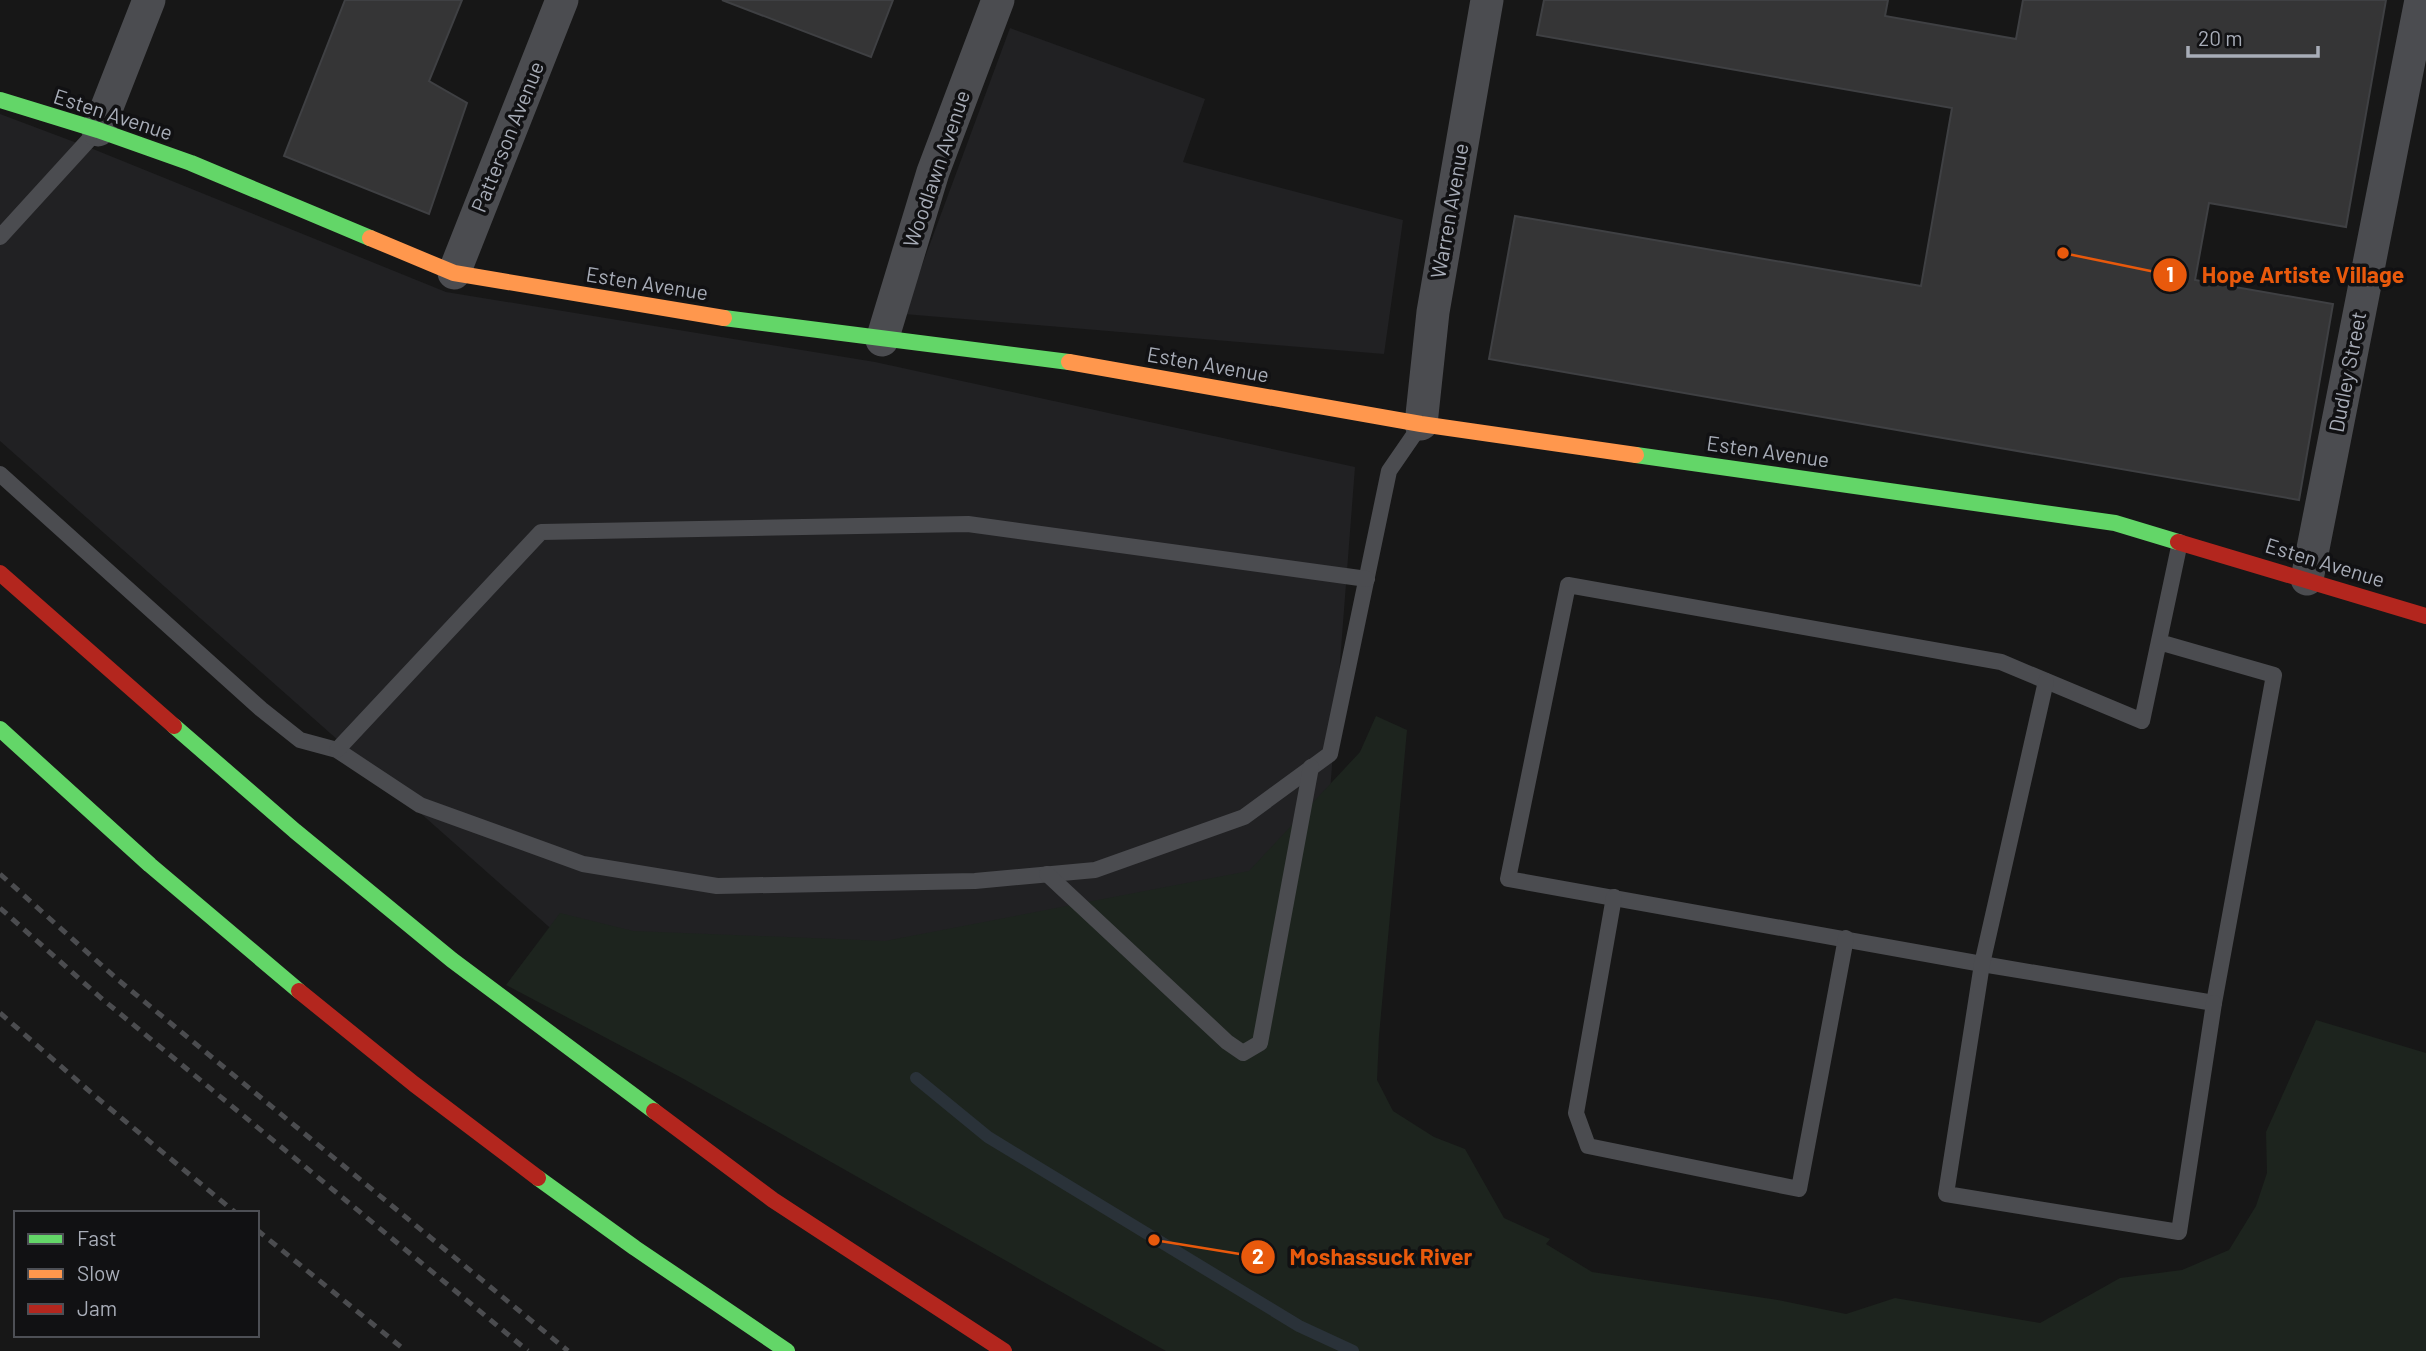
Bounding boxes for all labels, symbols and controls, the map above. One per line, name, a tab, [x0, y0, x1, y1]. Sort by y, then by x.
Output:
scale bar	[2188, 14, 2318, 58]
text: 20 m	[2198, 25, 2243, 50]
street label: Patterson Avenue	[465, 57, 548, 216]
street label: Esten Avenue	[51, 83, 176, 145]
street label: Woodlawn Avenue	[897, 87, 974, 250]
street label: Warren Avenue	[1424, 141, 1473, 280]
callout: Hope Artiste Village	[2153, 253, 2418, 297]
text: Hope Artiste Village	[2202, 260, 2404, 288]
street label: Esten Avenue	[584, 261, 710, 305]
text: 1	[2166, 261, 2174, 286]
street label: Dudley Street	[2323, 309, 2370, 434]
street label: Esten Avenue	[1145, 340, 1271, 387]
street label: Esten Avenue	[1705, 430, 1831, 471]
street label: Esten Avenue	[2263, 532, 2388, 592]
legend	[14, 1211, 259, 1337]
text: Fast	[77, 1225, 117, 1250]
callout: Moshassuck River	[1241, 1235, 1487, 1279]
text: Moshassuck River	[1290, 1242, 1473, 1270]
text: 2	[1252, 1243, 1264, 1268]
text: Slow	[77, 1260, 120, 1285]
text: Jam	[77, 1295, 117, 1320]

